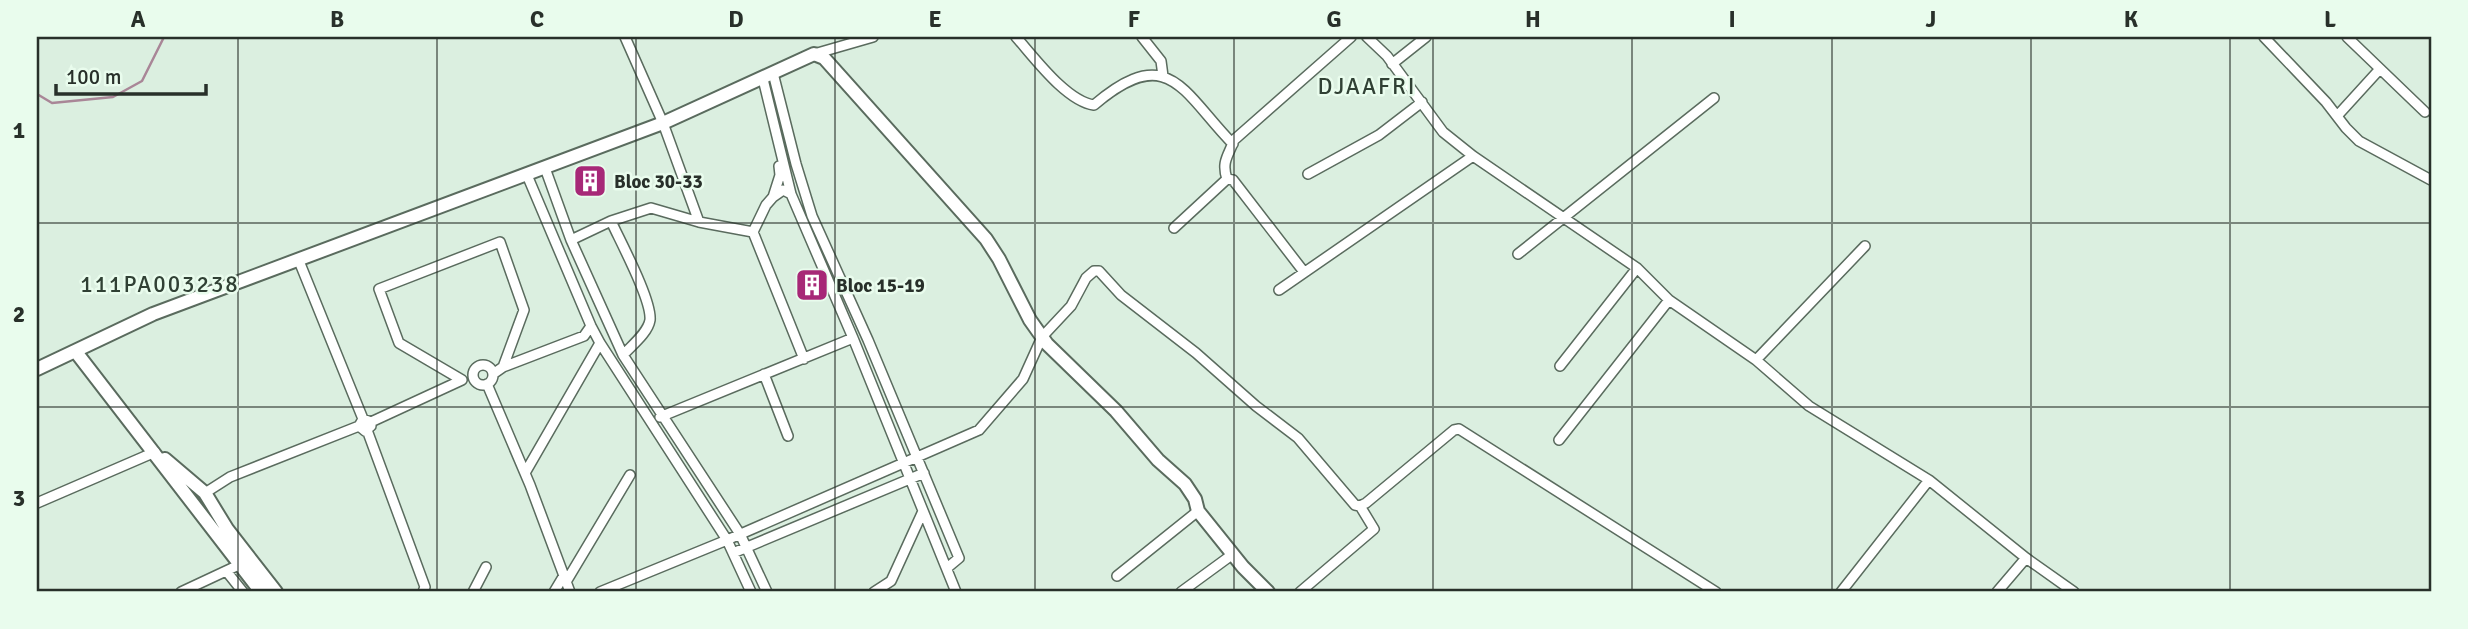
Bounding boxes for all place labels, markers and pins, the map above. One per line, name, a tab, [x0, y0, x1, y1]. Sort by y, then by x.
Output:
building icon: Bloc 30-33	[571, 162, 609, 200]
place label: Bloc 30-33	[614, 170, 703, 194]
building icon: Bloc 15-19	[793, 266, 831, 304]
place label: Bloc 15-19	[836, 274, 925, 298]

